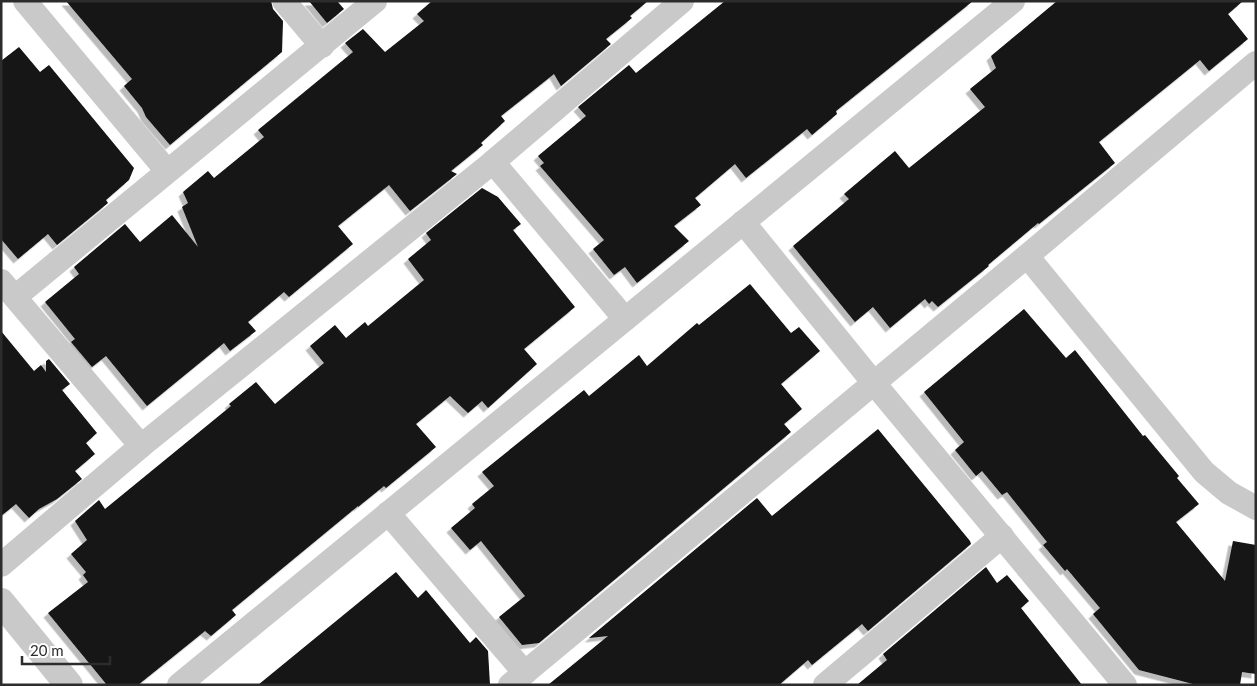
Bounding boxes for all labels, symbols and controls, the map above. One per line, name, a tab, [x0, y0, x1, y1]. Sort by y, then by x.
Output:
scale bar	[22, 634, 110, 666]
text: 20 m	[30, 641, 64, 659]

